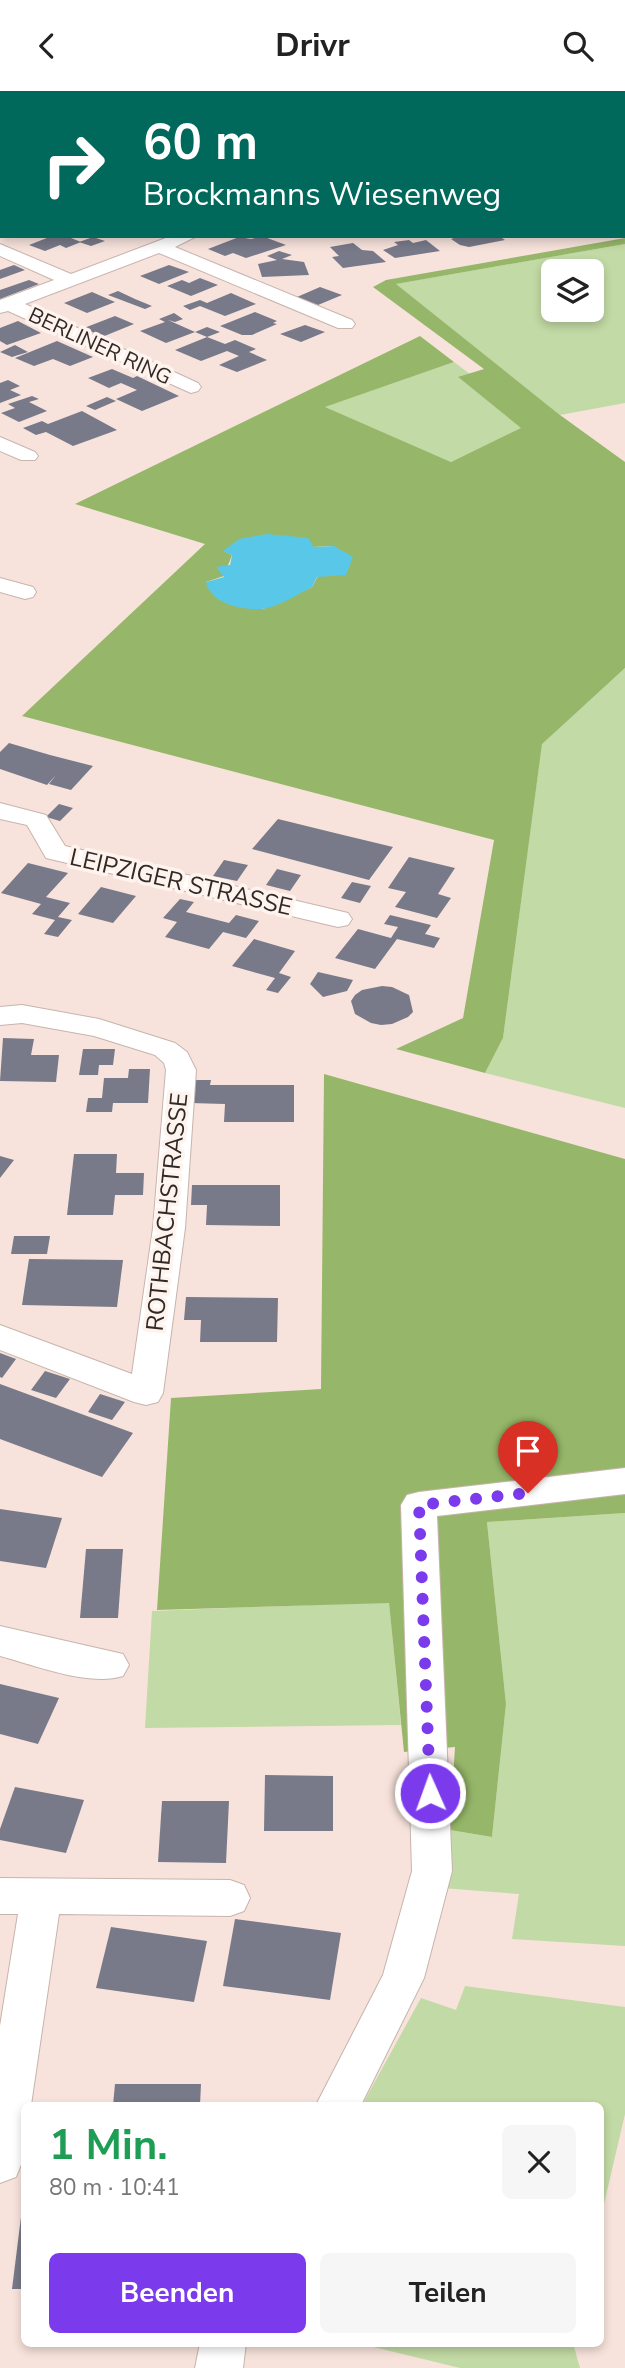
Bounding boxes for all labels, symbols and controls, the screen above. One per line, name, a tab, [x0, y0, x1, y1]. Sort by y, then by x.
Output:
text: Drivr	[275, 24, 350, 67]
icon: back	[28, 27, 66, 65]
icon: search	[559, 27, 597, 65]
text: 60 m	[143, 109, 258, 176]
icon: right	[28, 119, 119, 210]
text: Brockmanns Wiesenweg	[143, 173, 501, 216]
map controls	[541, 259, 604, 322]
button: layers	[541, 259, 604, 322]
street label: BERLINER RING	[24, 301, 176, 391]
street label: LEIPZIGER STRASSE	[67, 841, 295, 923]
street label: ROTHBACHSTRASSE	[139, 1091, 195, 1333]
pin	[498, 1421, 558, 1493]
icon: arrive	[509, 1432, 547, 1470]
position arrow	[393, 1756, 467, 1830]
text: 1 Min.	[49, 2117, 168, 2174]
button: close	[502, 2125, 576, 2199]
text: 80 m · 10:41	[49, 2172, 180, 2203]
button: Beenden	[49, 2253, 306, 2333]
button: Teilen	[320, 2253, 576, 2333]

